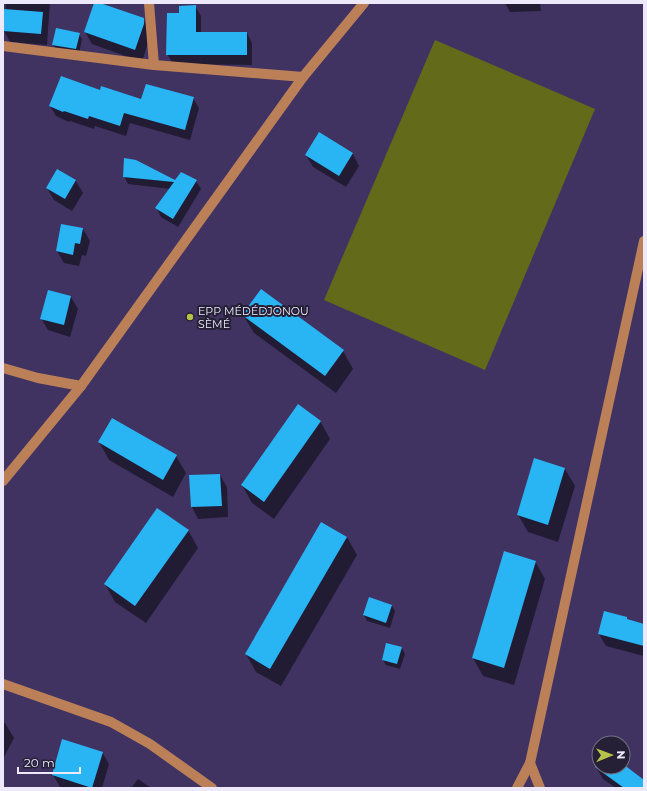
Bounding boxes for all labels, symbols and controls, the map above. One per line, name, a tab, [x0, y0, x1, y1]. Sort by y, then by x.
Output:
place label: EPP MÉDÉDJONOU SÈMÉ	[198, 304, 309, 331]
marker: EPP MÉDÉDJONOU SÈMÉ	[185, 312, 195, 322]
north arrow	[591, 735, 631, 775]
scale bar	[18, 749, 80, 775]
text: N	[614, 750, 628, 759]
text: 20 m	[24, 755, 55, 770]

